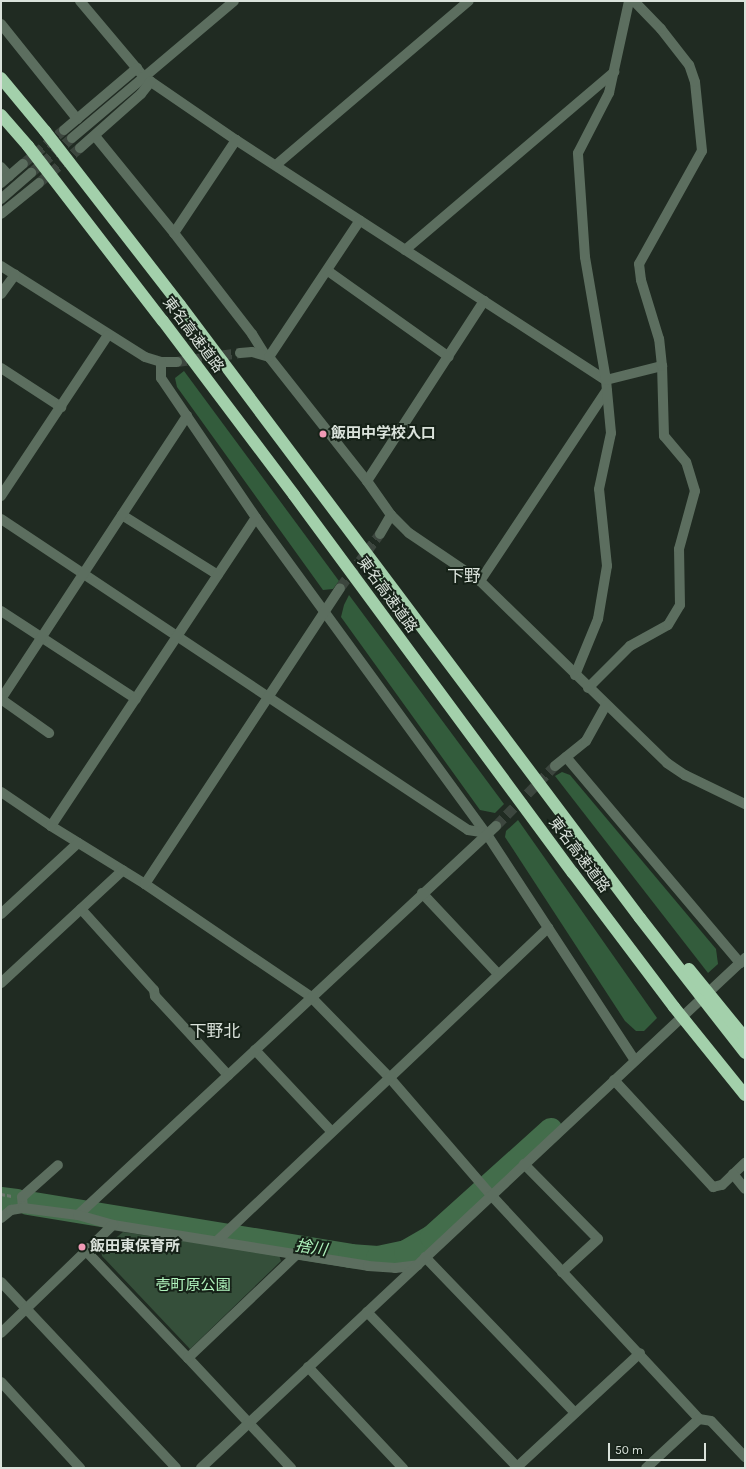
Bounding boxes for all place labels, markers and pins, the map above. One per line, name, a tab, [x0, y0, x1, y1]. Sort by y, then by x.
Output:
place label: 飯田中学校入口	[331, 425, 436, 443]
marker: 飯田中学校入口	[318, 429, 328, 439]
place label: 飯田東保育所	[90, 1238, 180, 1256]
marker: 飯田東保育所	[77, 1242, 87, 1252]

